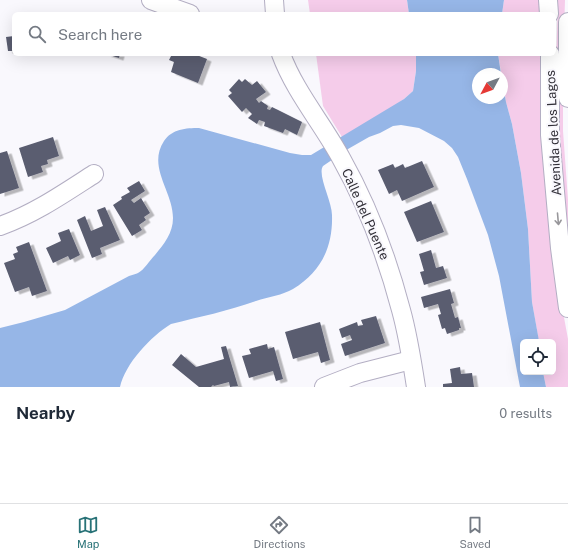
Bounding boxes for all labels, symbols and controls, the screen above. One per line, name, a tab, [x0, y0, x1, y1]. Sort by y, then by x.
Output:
search box	[12, 12, 556, 56]
icon: search	[26, 23, 48, 45]
text: Search here	[58, 26, 142, 43]
north arrow	[472, 68, 508, 104]
street label: Avenida de los Lagos	[543, 70, 564, 196]
street label: Calle del Puente	[339, 166, 392, 262]
one-way arrow	[554, 212, 561, 225]
map controls	[520, 339, 556, 375]
button: locate	[520, 339, 556, 375]
text: Nearby	[16, 403, 75, 423]
text: 0 results	[499, 406, 552, 421]
tab: Map	[77, 514, 99, 550]
tab: Directions	[254, 514, 305, 550]
tab: Saved	[459, 514, 491, 550]

